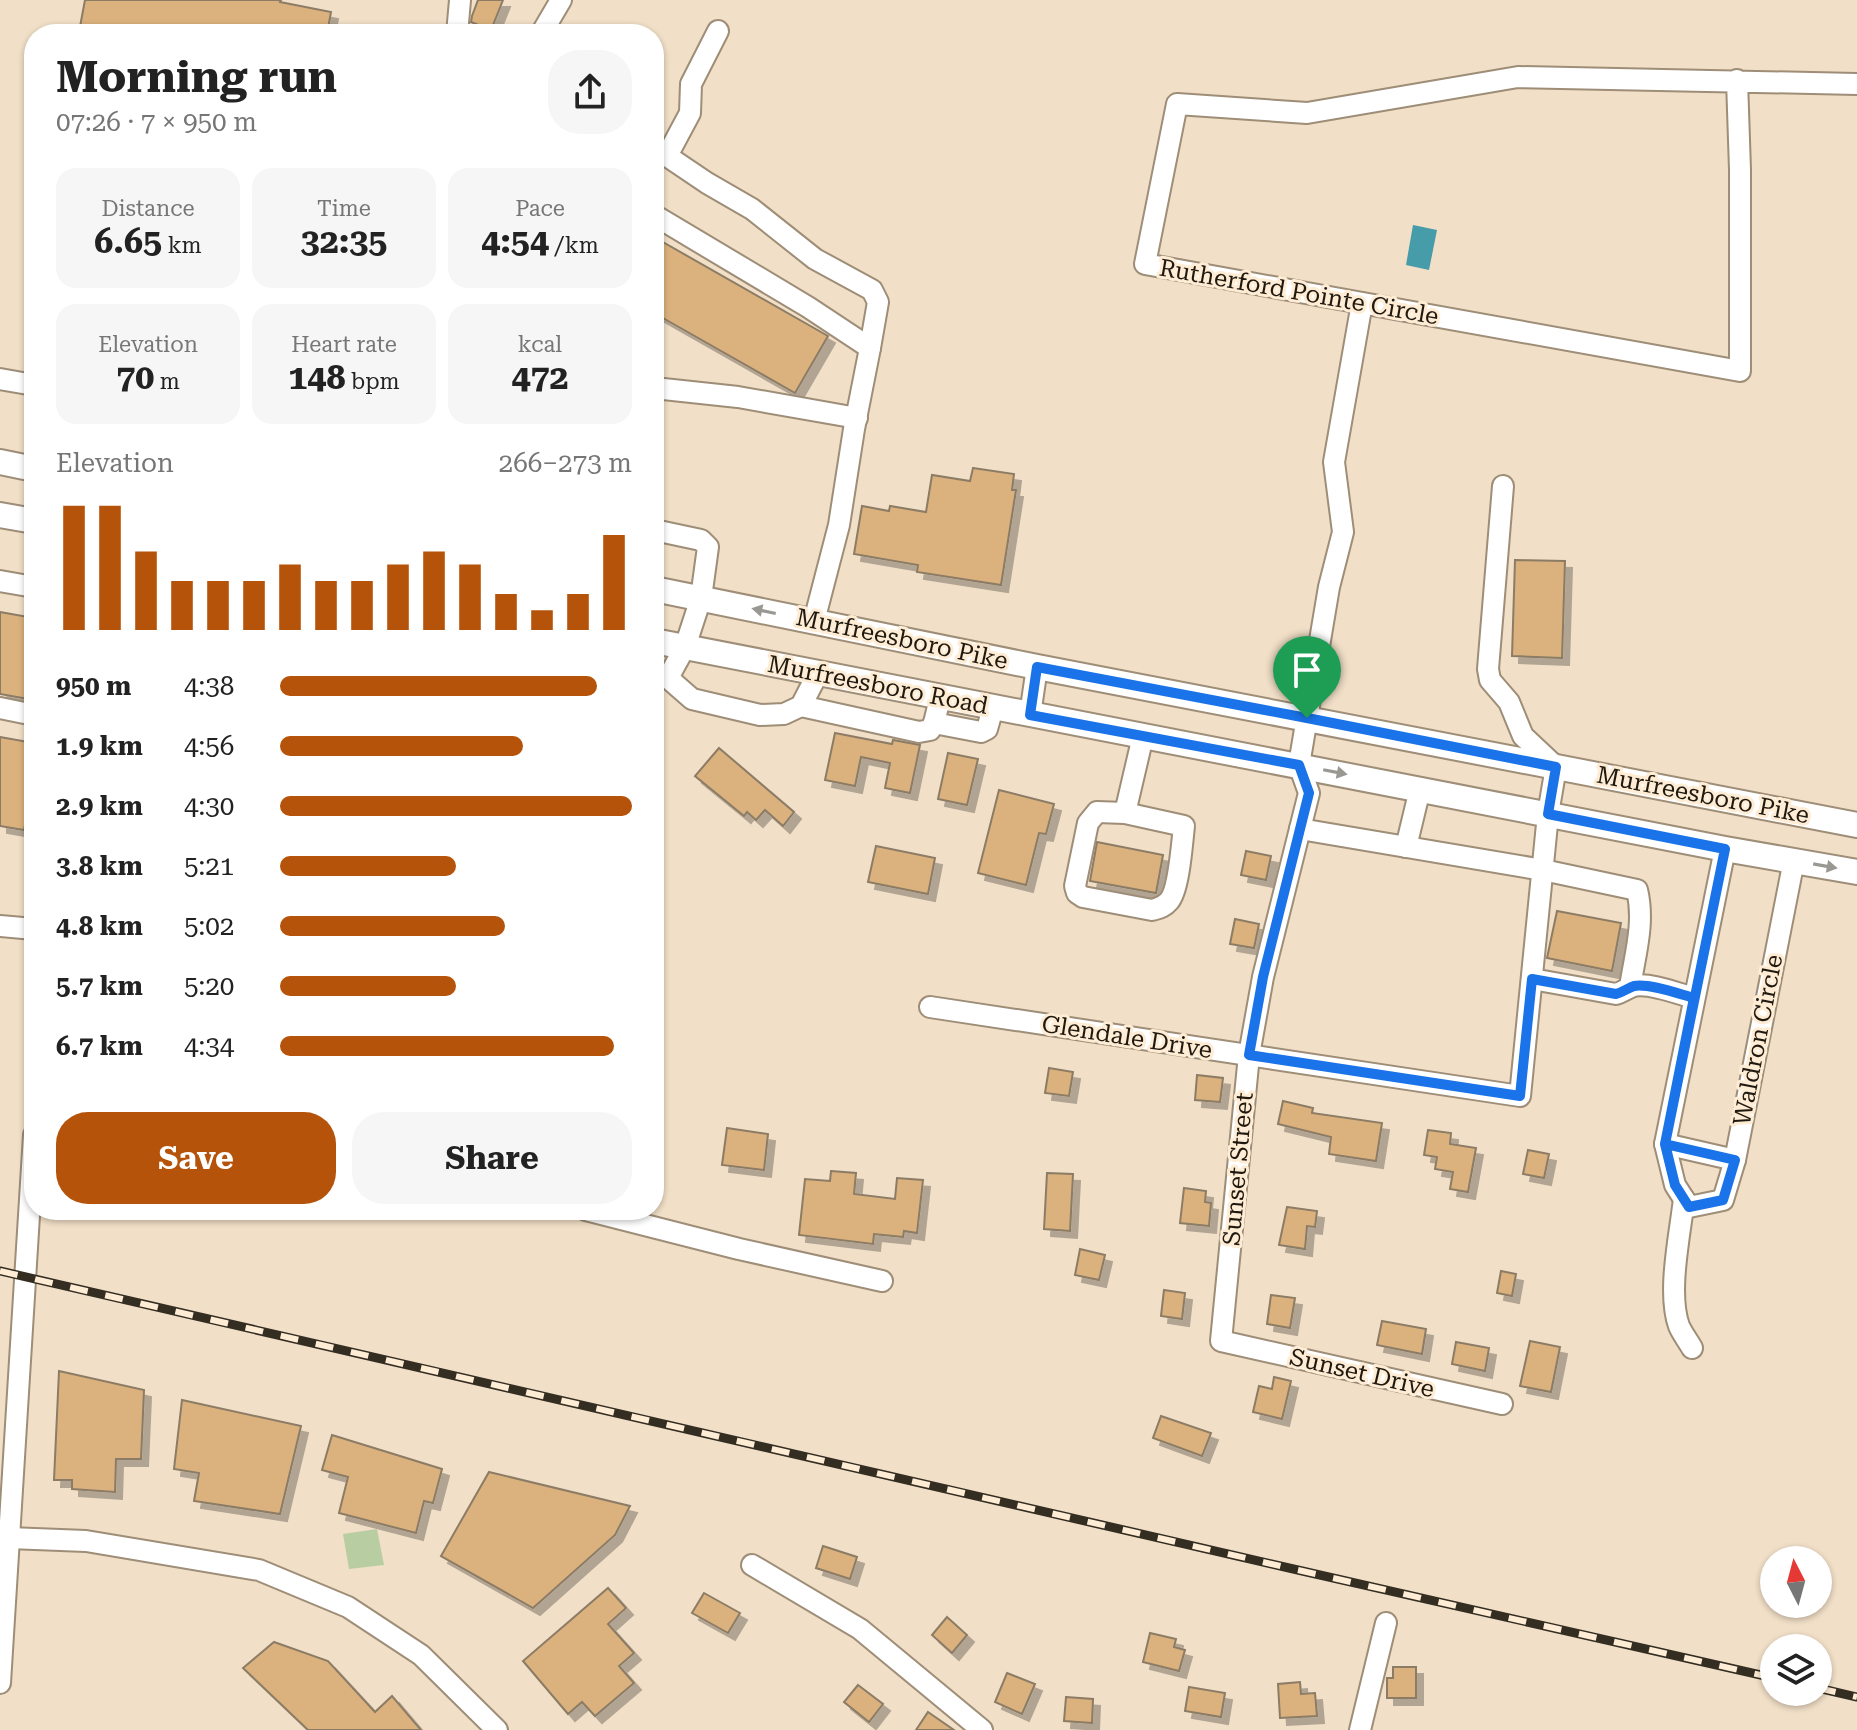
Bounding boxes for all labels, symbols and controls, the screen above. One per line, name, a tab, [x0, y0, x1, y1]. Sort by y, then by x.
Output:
button: share	[548, 50, 632, 134]
text: Morning run	[56, 51, 337, 103]
text: 07:26 · 7 × 950 m	[56, 107, 257, 137]
text: Distance	[101, 196, 195, 221]
text: Time	[317, 196, 371, 221]
text: Pace	[515, 196, 565, 221]
text: 6.65	[94, 221, 162, 261]
text: 32:35	[301, 221, 387, 261]
text: 4:54	[481, 221, 549, 261]
text: km	[162, 233, 202, 258]
text: /km	[549, 233, 599, 258]
street label: Rutherford Pointe Circle	[1157, 254, 1441, 330]
text: Elevation	[98, 332, 198, 357]
text: Heart rate	[291, 332, 397, 357]
text: kcal	[518, 332, 562, 357]
text: 70	[116, 357, 154, 397]
text: 148	[288, 357, 345, 397]
text: 472	[511, 357, 569, 397]
text: m	[154, 369, 180, 394]
text: bpm	[345, 369, 400, 394]
text: Elevation	[56, 448, 174, 478]
text: 266–273 m	[499, 448, 632, 478]
street label: Murfreesboro Pike	[794, 603, 1010, 675]
one-way arrow	[751, 604, 776, 616]
pin	[1273, 636, 1341, 718]
icon: arrive	[1285, 648, 1329, 692]
street label: Murfreesboro Road	[765, 650, 991, 720]
text: 950 m	[56, 671, 131, 701]
text: 4:38	[184, 671, 234, 701]
text: 1.9 km	[56, 731, 143, 761]
text: 4:56	[184, 731, 234, 761]
street label: Murfreesboro Pike	[1594, 761, 1812, 829]
one-way arrow	[1323, 767, 1348, 779]
text: 2.9 km	[56, 791, 143, 821]
text: 4:30	[184, 791, 234, 821]
text: 3.8 km	[56, 851, 143, 881]
text: 5:21	[184, 851, 234, 881]
one-way arrow	[1813, 861, 1838, 873]
text: 4.8 km	[56, 911, 143, 941]
text: 5:02	[184, 911, 234, 941]
street label: Waldron Circle	[1728, 952, 1788, 1128]
text: 5.7 km	[56, 971, 143, 1001]
text: 5:20	[184, 971, 234, 1001]
street label: Glendale Drive	[1040, 1010, 1214, 1064]
text: 6.7 km	[56, 1031, 143, 1061]
text: 4:34	[184, 1031, 234, 1061]
street label: Sunset Street	[1217, 1091, 1259, 1247]
button: Save	[56, 1112, 336, 1204]
button: Share	[352, 1112, 632, 1204]
street label: Sunset Drive	[1287, 1343, 1437, 1403]
north arrow	[1760, 1546, 1832, 1618]
map controls	[1760, 1546, 1832, 1706]
button: layers	[1760, 1634, 1832, 1706]

